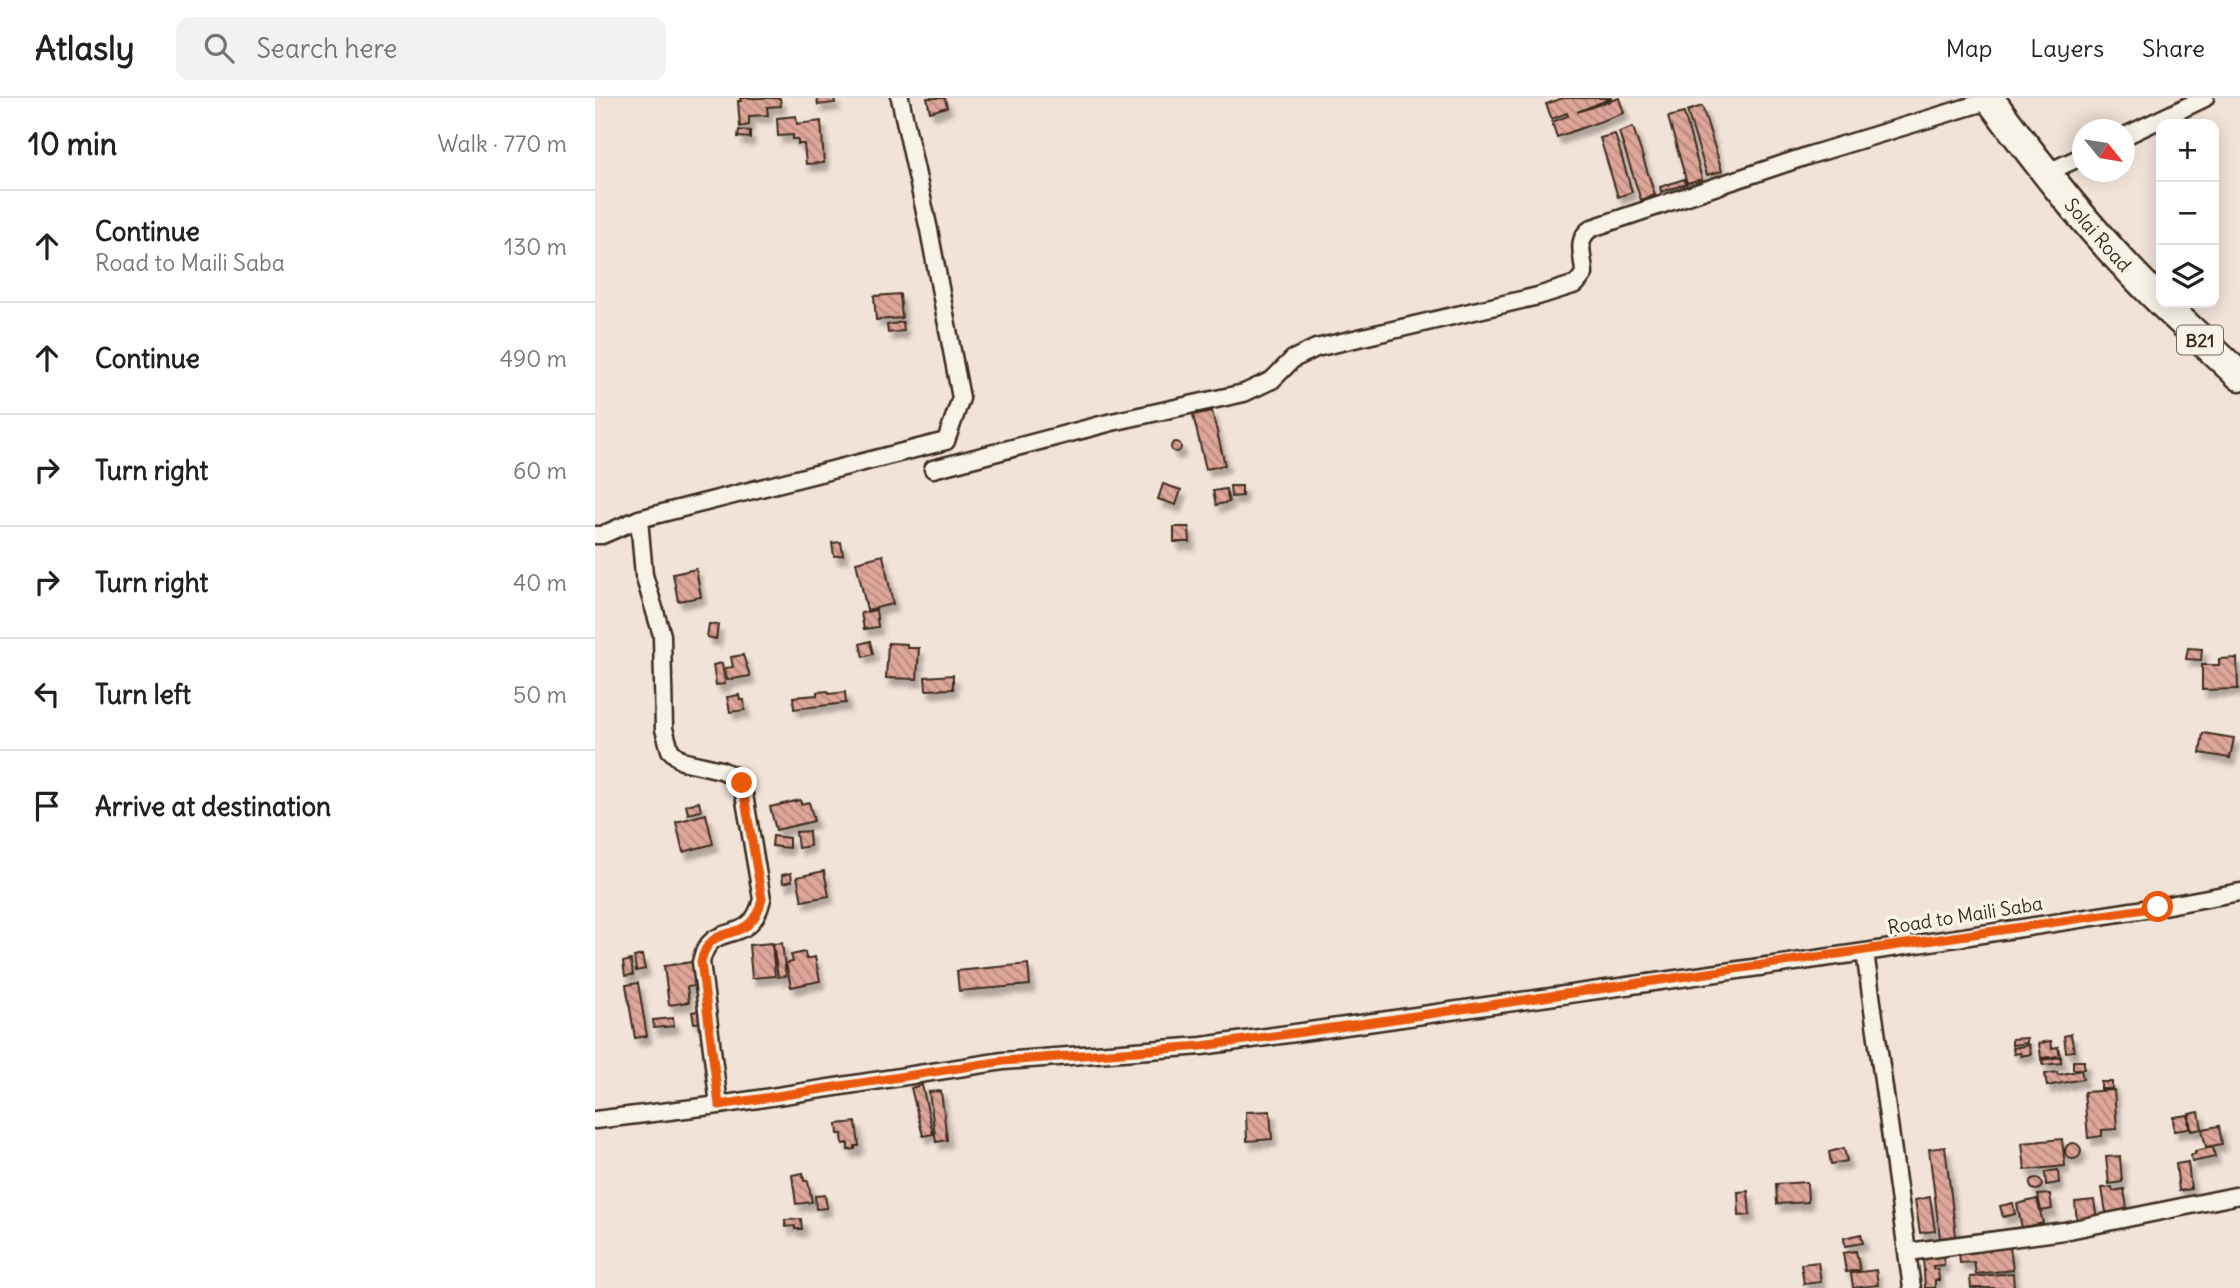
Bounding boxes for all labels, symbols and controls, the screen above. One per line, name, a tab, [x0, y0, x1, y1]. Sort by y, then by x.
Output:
search box	[176, 17, 666, 80]
text: Atlasly	[35, 27, 134, 69]
icon: search	[200, 29, 238, 67]
text: Search here	[256, 32, 397, 65]
text: Map	[1946, 33, 1992, 63]
text: Layers	[2030, 33, 2104, 63]
text: Share	[2142, 33, 2205, 63]
north arrow	[2072, 119, 2135, 182]
map controls	[2156, 119, 2219, 308]
button: +	[2156, 119, 2219, 182]
text: 10 min	[28, 125, 117, 163]
text: Walk · 770 m	[437, 129, 567, 158]
button: −	[2156, 182, 2219, 245]
street label: Solai Road	[2059, 193, 2137, 277]
text: Continue	[95, 215, 200, 248]
icon: ahead	[28, 227, 66, 265]
text: 130 m	[504, 232, 567, 261]
button: layers	[2156, 245, 2219, 308]
text: Road to Maili Saba	[95, 248, 285, 277]
road number: B21	[2177, 326, 2223, 354]
icon: ahead	[28, 339, 66, 377]
text: Continue	[95, 342, 200, 375]
text: 490 m	[500, 344, 567, 373]
icon: right	[28, 451, 66, 489]
text: Turn right	[95, 454, 208, 487]
text: 60 m	[513, 456, 567, 485]
icon: right	[28, 563, 66, 601]
text: Turn right	[95, 566, 208, 599]
text: 40 m	[513, 568, 567, 597]
icon: left	[28, 675, 66, 713]
text: Turn left	[95, 678, 191, 711]
text: 50 m	[513, 680, 567, 709]
route end	[726, 767, 757, 798]
icon: arrive	[28, 787, 66, 825]
text: Arrive at destination	[95, 790, 331, 823]
street label: Road to Maili Saba	[1886, 891, 2044, 939]
route start	[2142, 891, 2173, 922]

